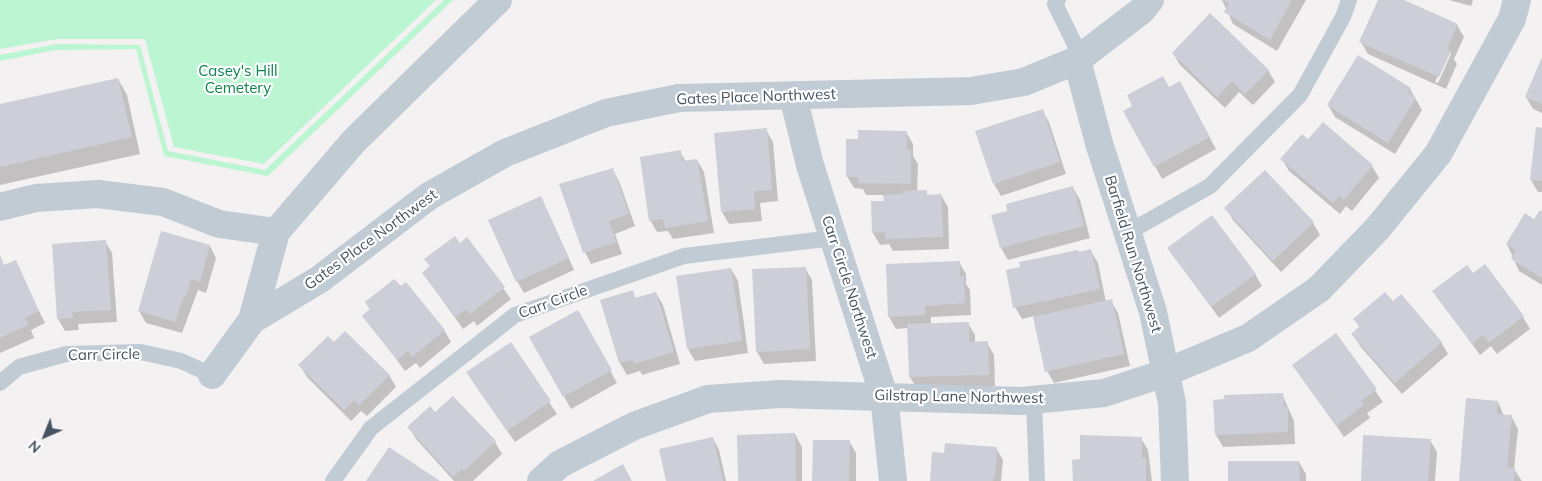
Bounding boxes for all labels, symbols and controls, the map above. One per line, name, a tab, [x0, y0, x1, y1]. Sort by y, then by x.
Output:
park label: Casey's Hill Cemetery	[198, 62, 278, 97]
street label: Gates Place Northwest	[676, 85, 836, 109]
street label: Barfield Run Northwest	[1101, 173, 1165, 335]
street label: Gates Place Northwest	[301, 186, 441, 294]
street label: Carr Circle Northwest	[817, 213, 881, 361]
street label: Carr Circle	[516, 281, 590, 323]
street label: Carr Circle	[68, 345, 140, 365]
street label: Gilstrap Lane Northwest	[874, 387, 1044, 407]
north arrow	[20, 411, 70, 461]
text: N	[25, 437, 45, 457]

